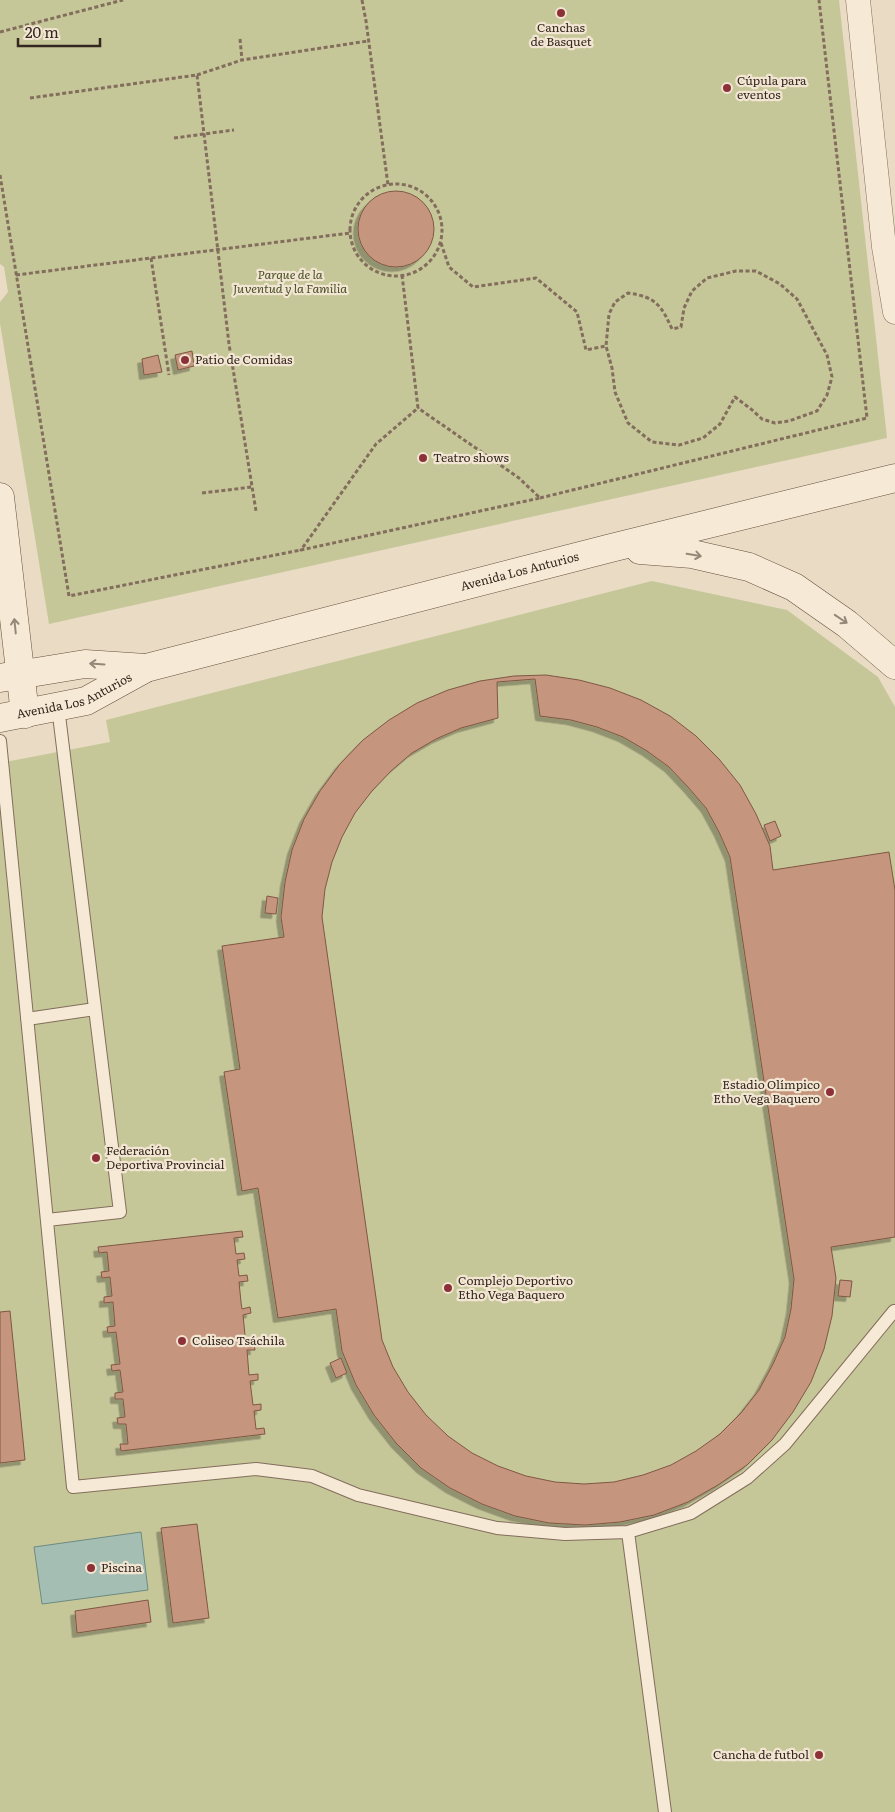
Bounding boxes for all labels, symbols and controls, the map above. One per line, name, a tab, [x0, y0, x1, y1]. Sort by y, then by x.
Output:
marker: Canchas de Basquet	[555, 7, 567, 19]
scale bar	[18, 15, 100, 47]
place label: Canchas de Basquet	[530, 18, 592, 50]
text: 20 m	[25, 20, 59, 43]
place label: Cúpula para eventos	[737, 71, 807, 103]
marker: Cúpula para eventos	[721, 82, 733, 94]
park label: Parque de la Juventud y la Familia	[233, 265, 347, 297]
place label: Patio de Comidas	[195, 350, 293, 368]
marker: Patio de Comidas	[179, 354, 191, 366]
place label: Teatro shows	[433, 448, 509, 466]
marker: Teatro shows	[417, 452, 429, 464]
street label: Avenida Los Anturios	[458, 547, 581, 595]
one-way arrow	[686, 550, 702, 560]
one-way arrow	[834, 614, 848, 624]
one-way arrow	[10, 618, 20, 634]
one-way arrow	[90, 660, 106, 669]
street label: Avenida Los Anturios	[15, 667, 135, 723]
place label: Estadio Olímpico Etho Vega Baquero	[713, 1075, 820, 1107]
marker: Estadio Olímpico Etho Vega Baquero	[824, 1086, 836, 1098]
place label: Federación Deportiva Provincial	[106, 1141, 225, 1173]
marker: Federación Deportiva Provincial	[90, 1152, 102, 1164]
place label: Complejo Deportivo Etho Vega Baquero	[458, 1271, 573, 1303]
marker: Complejo Deportivo Etho Vega Baquero	[442, 1282, 454, 1294]
place label: Coliseo Tsáchila	[192, 1331, 285, 1349]
marker: Coliseo Tsáchila	[176, 1335, 188, 1347]
place label: Piscina	[101, 1558, 143, 1576]
marker: Piscina	[85, 1562, 97, 1574]
place label: Cancha de futbol	[713, 1745, 809, 1763]
marker: Cancha de futbol	[813, 1749, 825, 1761]

